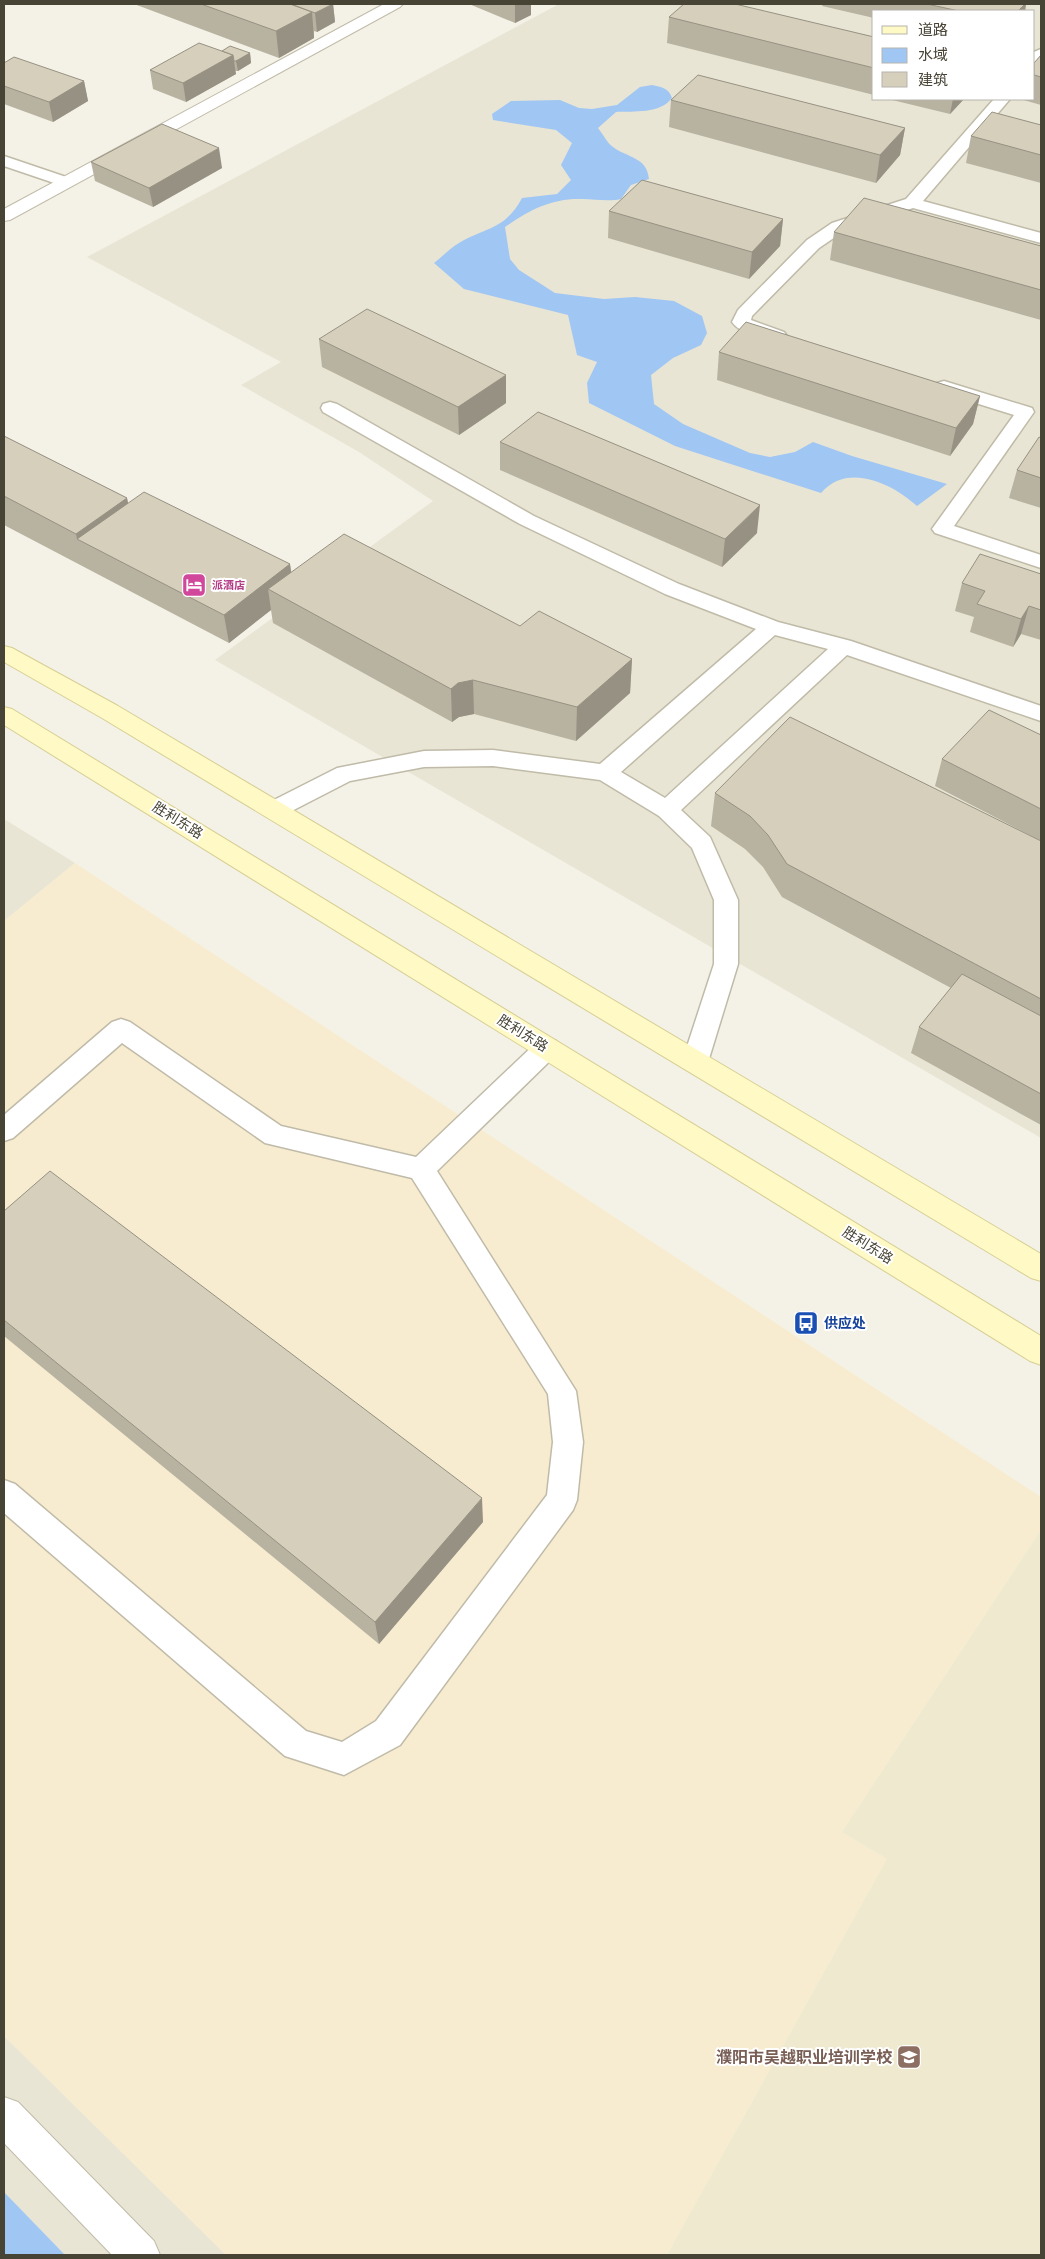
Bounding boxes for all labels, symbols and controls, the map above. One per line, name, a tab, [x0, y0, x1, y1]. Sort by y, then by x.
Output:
legend	[872, 10, 1035, 100]
text: 道路	[918, 20, 948, 40]
text: 水域	[918, 45, 948, 65]
text: 建筑	[918, 70, 948, 90]
hotel icon: 派酒店	[181, 572, 207, 598]
place label: 派酒店	[212, 578, 245, 592]
street label: 胜利东路	[149, 798, 207, 842]
street label: 胜利东路	[494, 1011, 552, 1055]
street label: 胜利东路	[839, 1223, 897, 1267]
bus stop icon: 供应处	[793, 1310, 819, 1336]
place label: 供应处	[824, 1314, 866, 1332]
school or university icon: 濮阳市吴越职业培训学校	[896, 2044, 922, 2070]
place label: 濮阳市吴越职业培训学校	[716, 2047, 893, 2068]

